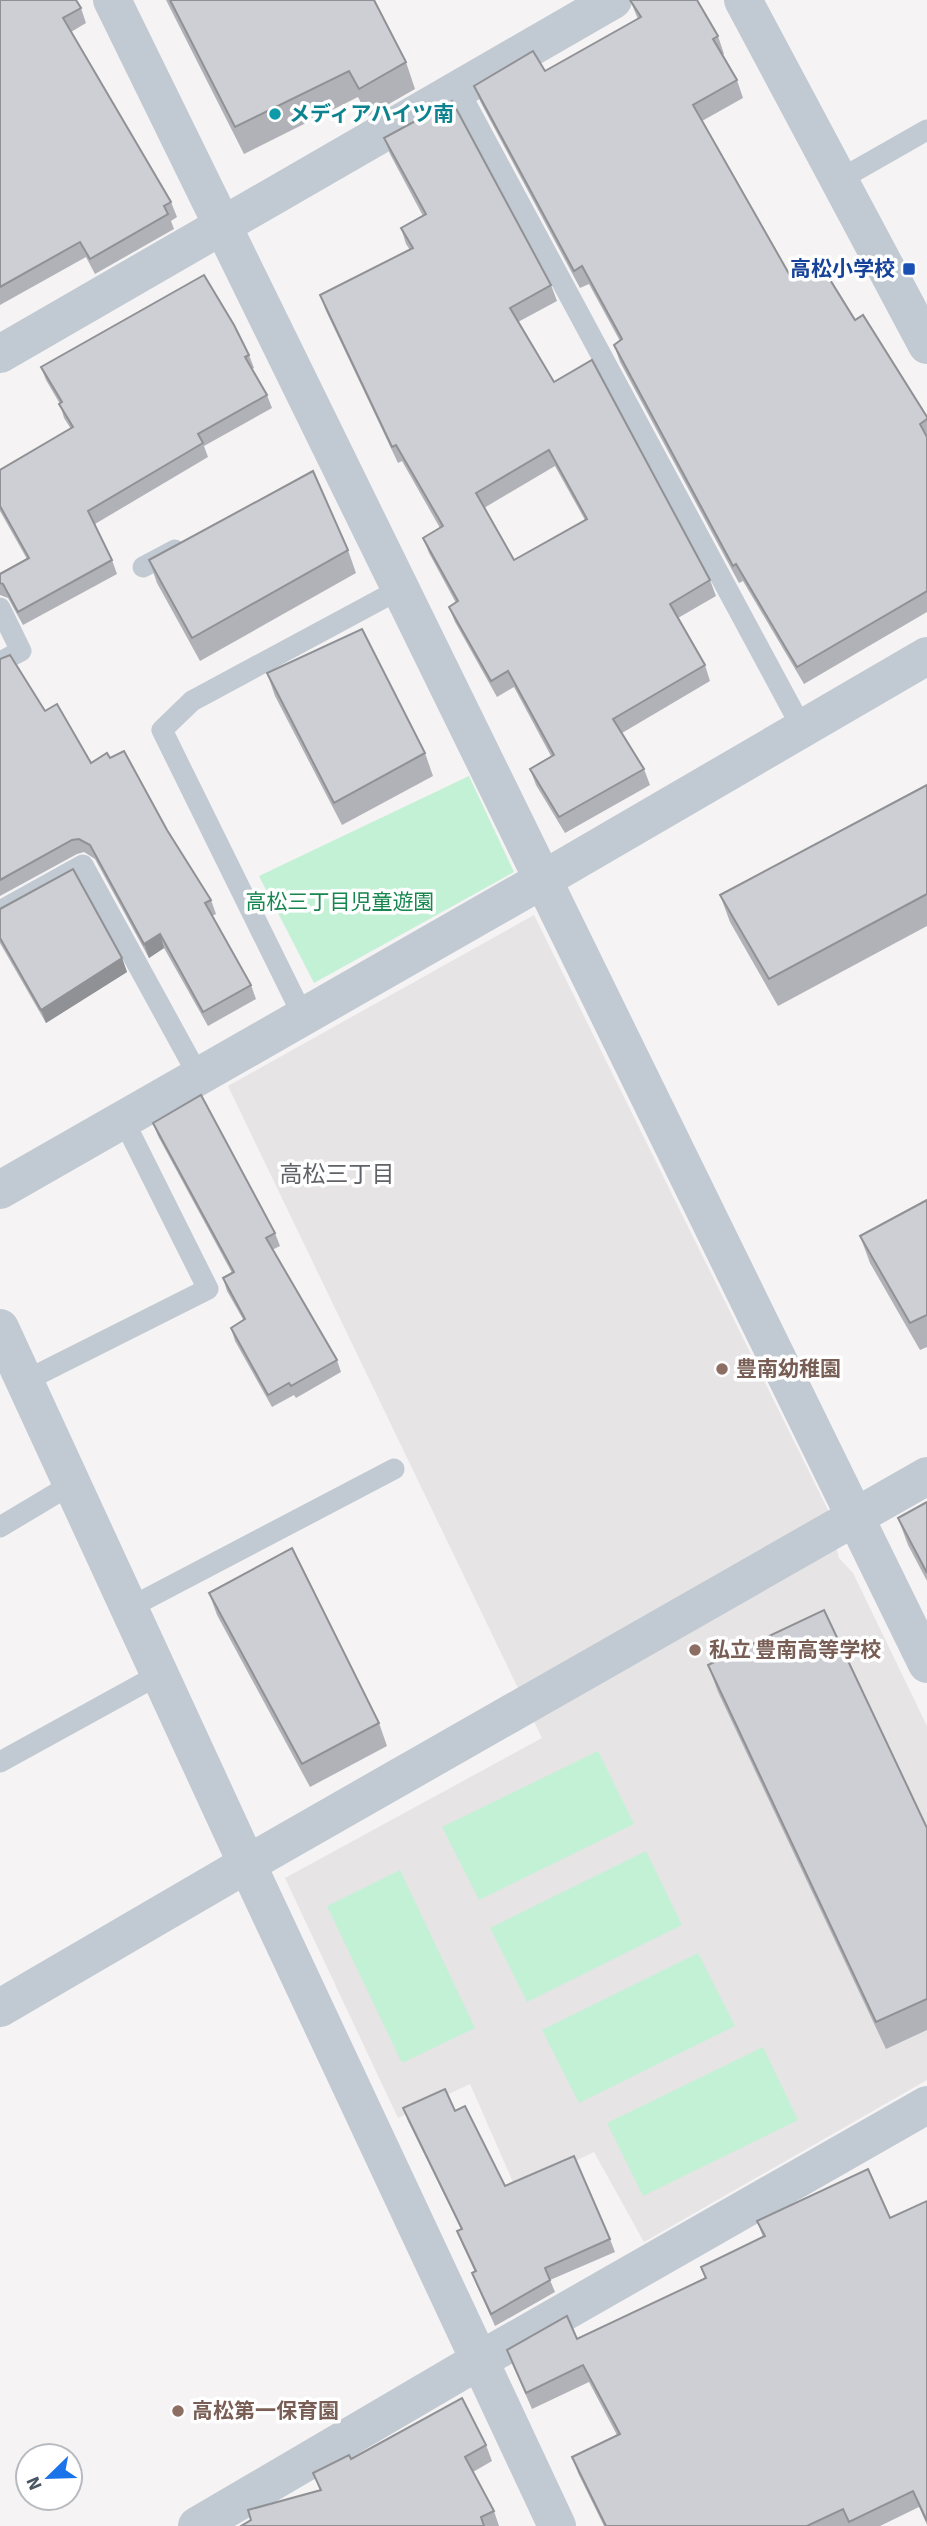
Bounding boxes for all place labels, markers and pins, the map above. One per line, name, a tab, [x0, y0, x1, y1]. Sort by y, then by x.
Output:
place label: メディアハイツ南	[289, 99, 454, 129]
marker: メディアハイツ南	[267, 106, 283, 122]
place label: 高松小学校	[790, 254, 895, 284]
marker: 高松小学校	[901, 261, 917, 277]
place label: 豊南幼稚園	[736, 1354, 841, 1384]
marker: 豊南幼稚園	[714, 1361, 730, 1377]
place label: 私立 豊南高等学校	[709, 1635, 881, 1665]
marker: 私立 豊南高等学校	[687, 1642, 703, 1658]
place label: 高松第一保育園	[192, 2396, 339, 2426]
marker: 高松第一保育園	[170, 2403, 186, 2419]

